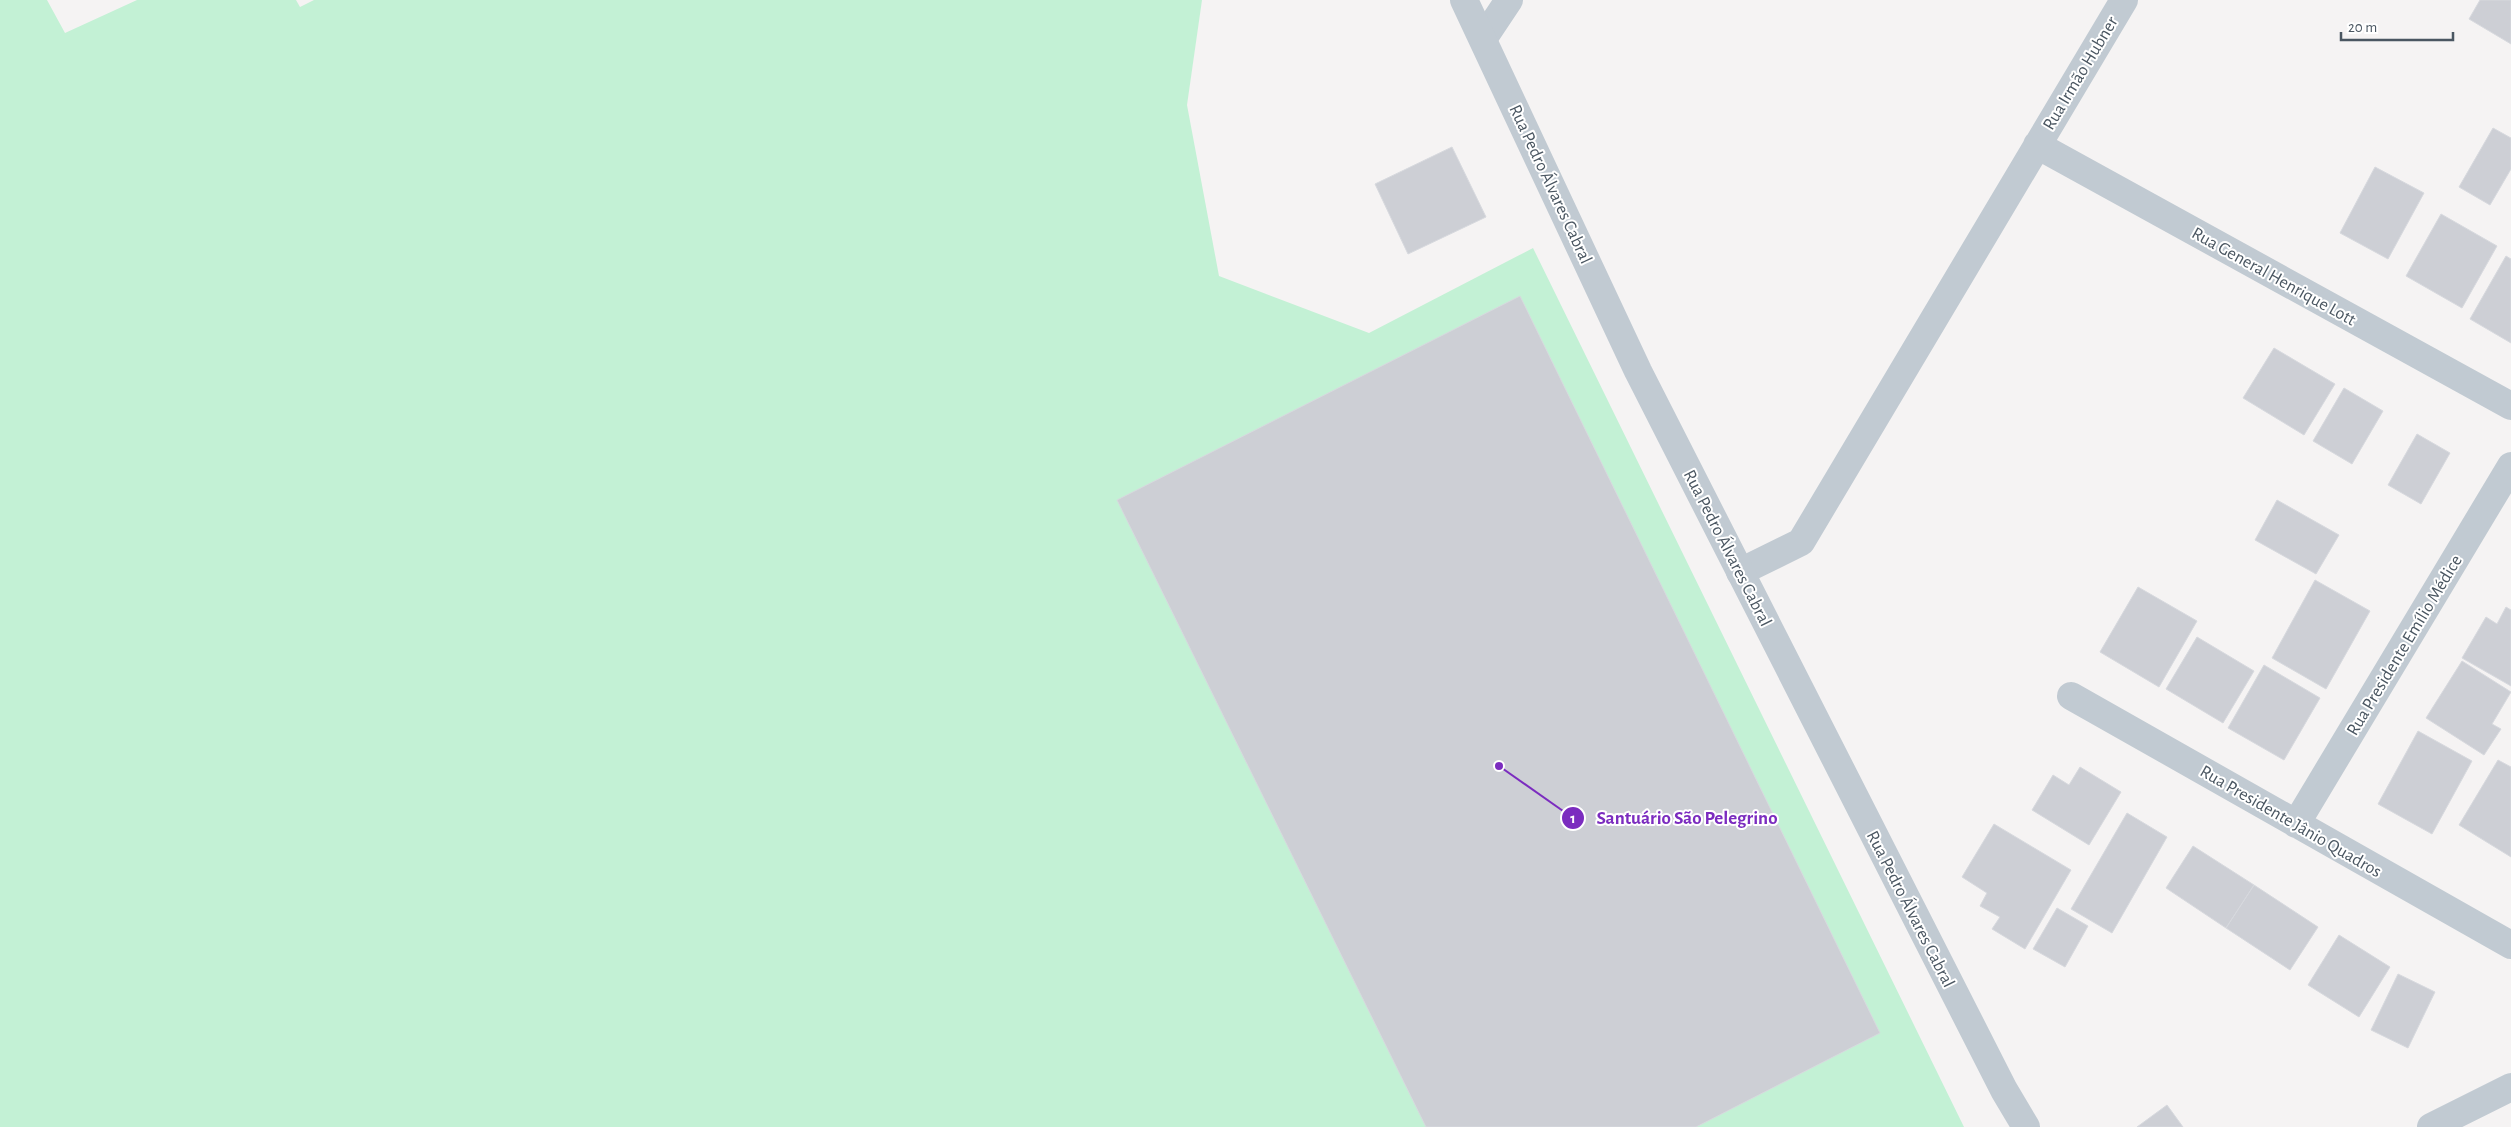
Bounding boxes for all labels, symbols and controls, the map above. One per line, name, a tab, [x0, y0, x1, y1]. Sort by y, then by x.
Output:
scale bar	[2341, 10, 2454, 42]
street label: Rua Irmão Hubner	[2040, 14, 2122, 133]
text: 20 m	[2348, 20, 2377, 35]
street label: Rua Pedro Álvares Cabral	[1505, 101, 1598, 267]
street label: Rua General Henrique Lott	[2188, 224, 2359, 330]
street label: Rua Pedro Álvares Cabral	[1680, 466, 1777, 630]
street label: Rua Presidente Emílio Médice	[2344, 552, 2466, 739]
street label: Rua Presidente Jânio Quadros	[2197, 762, 2384, 881]
callout: Santuário São Pelegrino	[1561, 801, 1787, 835]
text: Santuário São Pelegrino	[1596, 809, 1778, 828]
text: 1	[1570, 811, 1576, 826]
street label: Rua Pedro Álvares Cabral	[1863, 827, 1960, 991]

